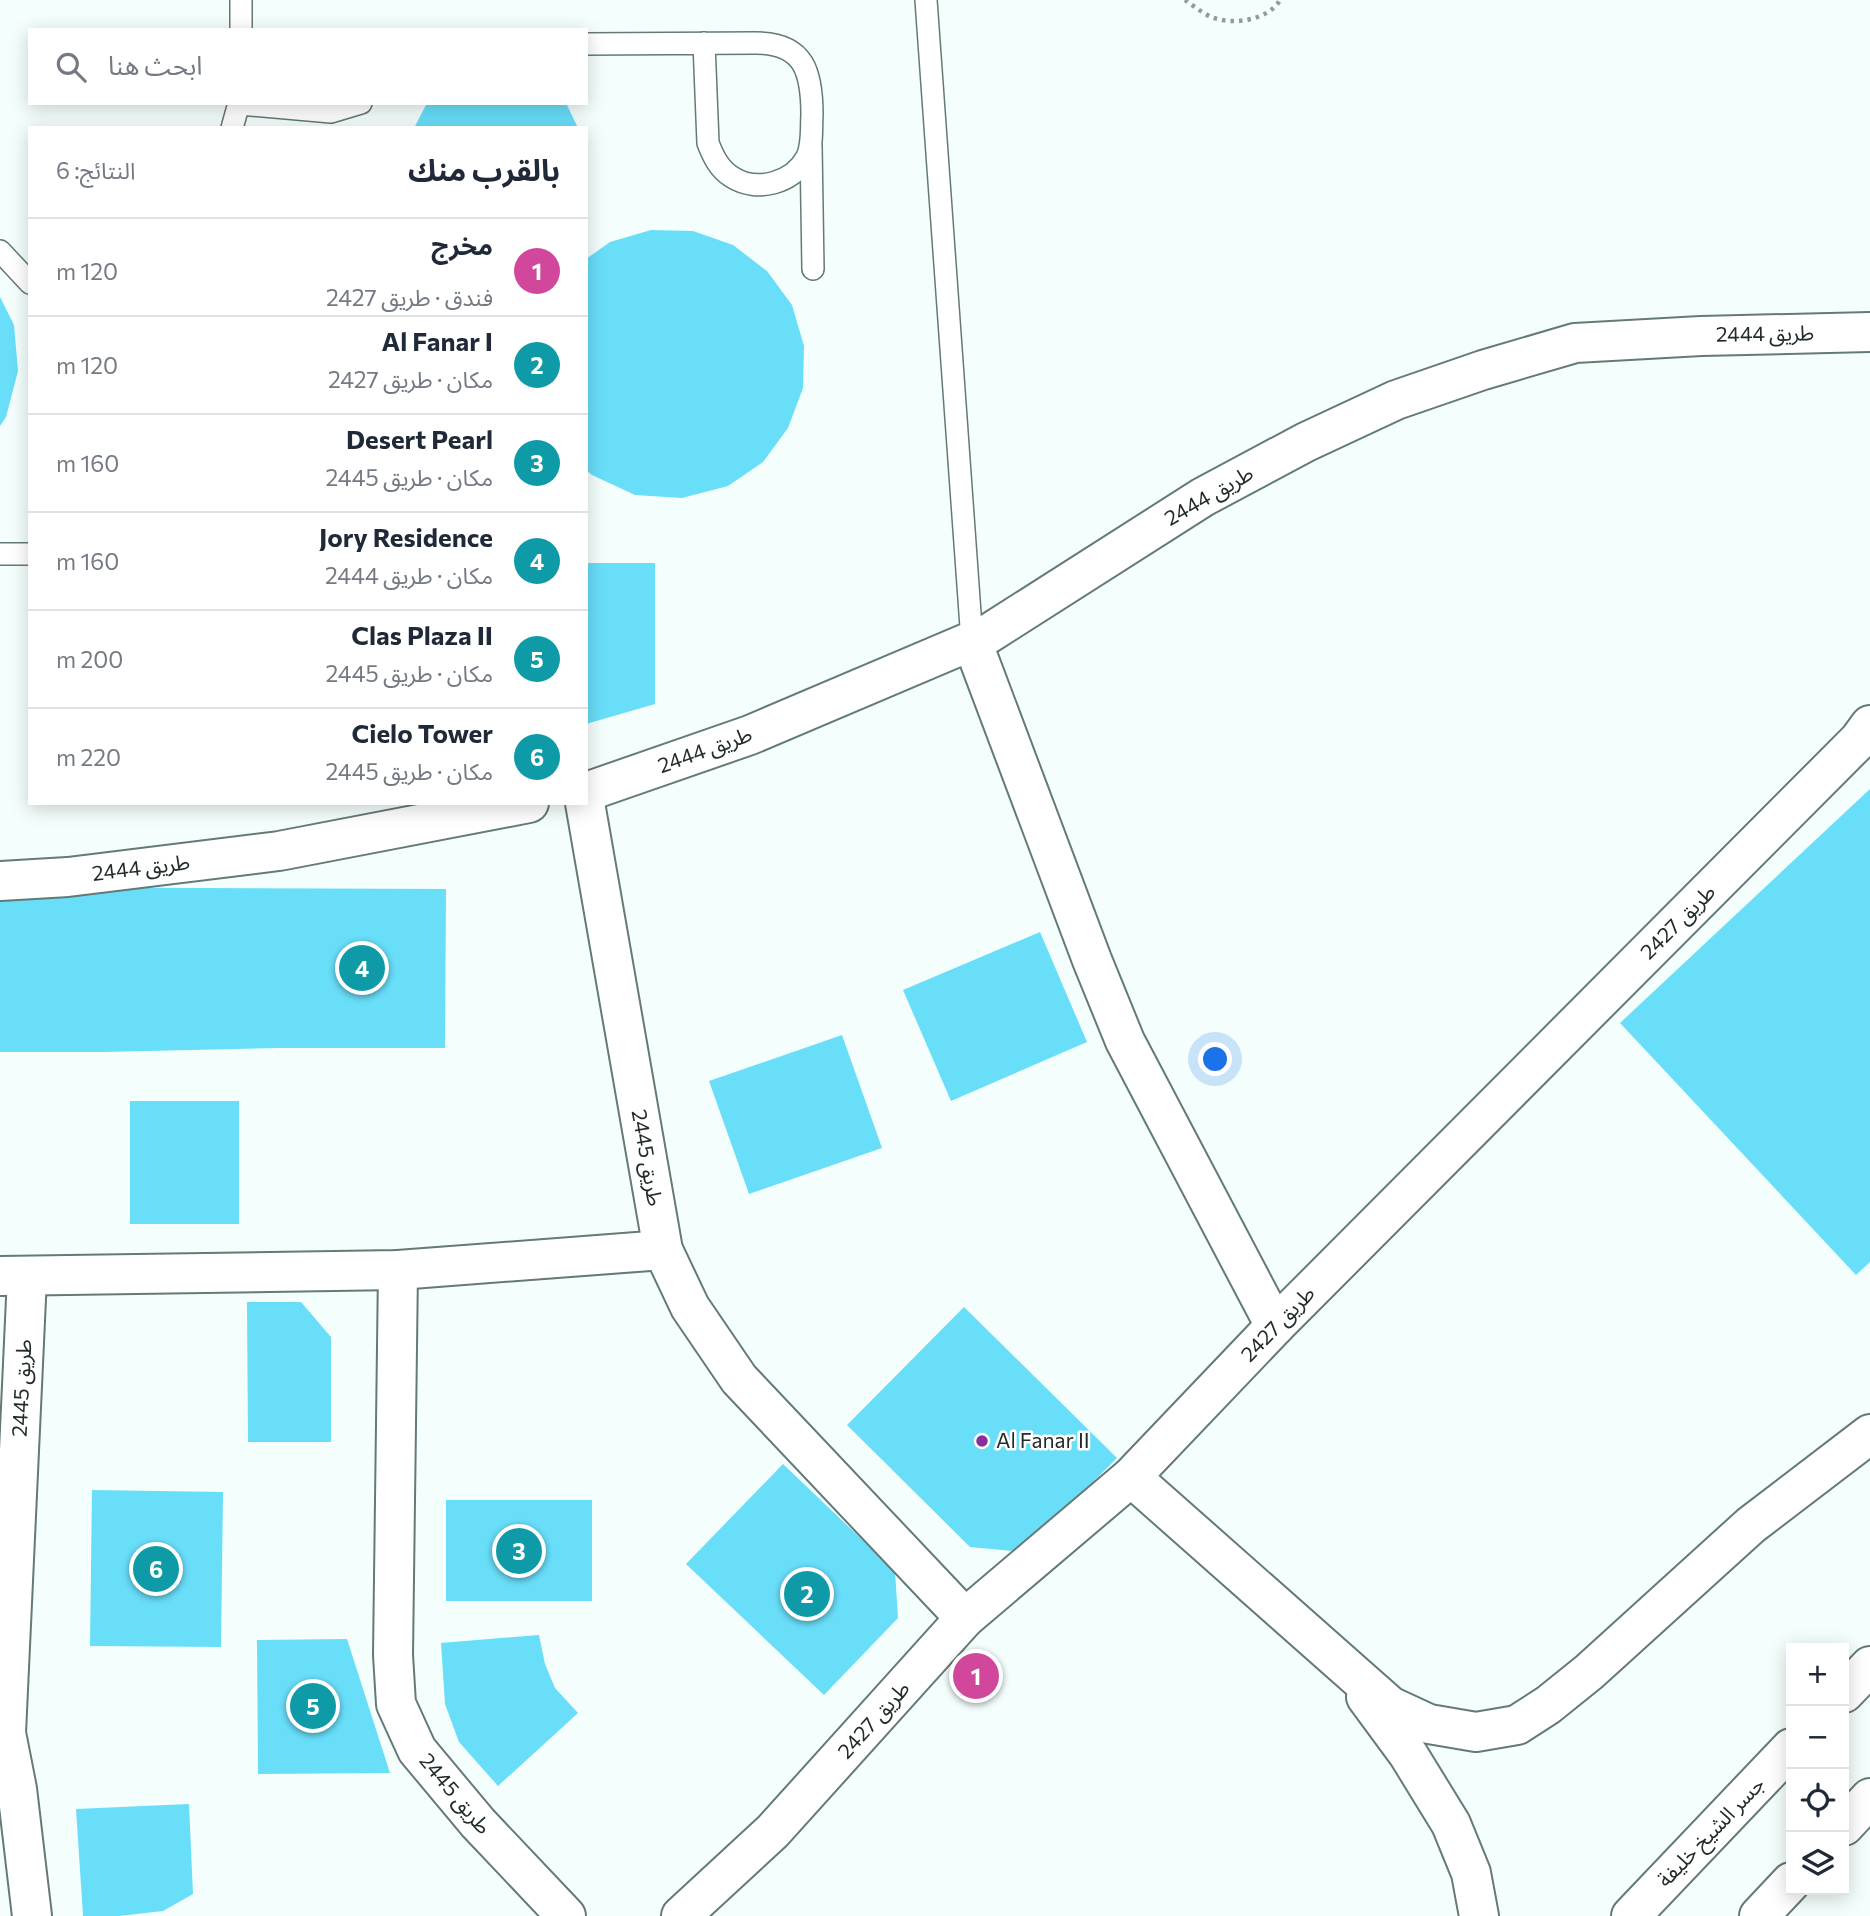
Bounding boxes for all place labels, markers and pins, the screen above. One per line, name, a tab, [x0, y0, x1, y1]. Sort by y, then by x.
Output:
pin: 4	[339, 942, 385, 994]
place label: Al Fanar II	[996, 1427, 1090, 1452]
marker: Al Fanar II	[974, 1433, 990, 1449]
pin: 3	[496, 1525, 542, 1577]
pin: 6	[133, 1543, 179, 1595]
pin: 2	[784, 1568, 830, 1620]
pin: 1	[953, 1650, 999, 1702]
pin: 5	[290, 1680, 336, 1732]

